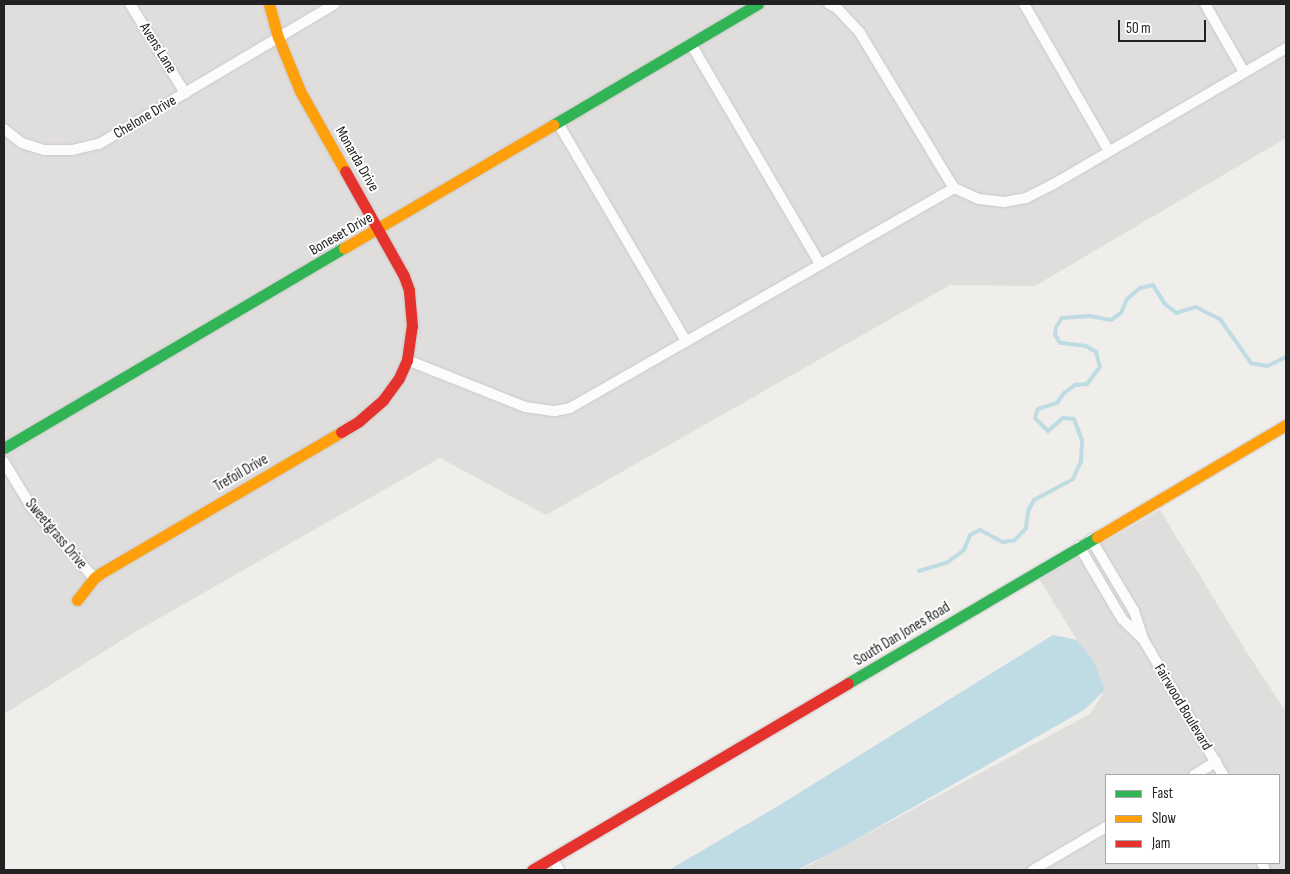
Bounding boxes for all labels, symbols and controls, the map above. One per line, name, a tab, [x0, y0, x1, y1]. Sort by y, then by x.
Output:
scale bar	[1120, 10, 1208, 42]
text: 50 m	[1126, 19, 1151, 38]
street label: Avens Lane	[136, 20, 180, 76]
street label: Chelone Drive	[110, 91, 180, 143]
street label: Monarda Drive	[331, 123, 383, 195]
street label: Boneset Drive	[306, 209, 376, 259]
street label: Trefoil Drive	[211, 450, 271, 496]
street label: Sweetgrass Drive	[21, 495, 91, 573]
street label: South Dan Jones Road	[851, 598, 953, 670]
street label: Fairwood Boulevard	[1150, 661, 1216, 753]
legend	[1105, 774, 1280, 864]
text: Fast	[1152, 784, 1173, 803]
text: Slow	[1152, 809, 1176, 828]
text: Jam	[1152, 834, 1170, 853]

